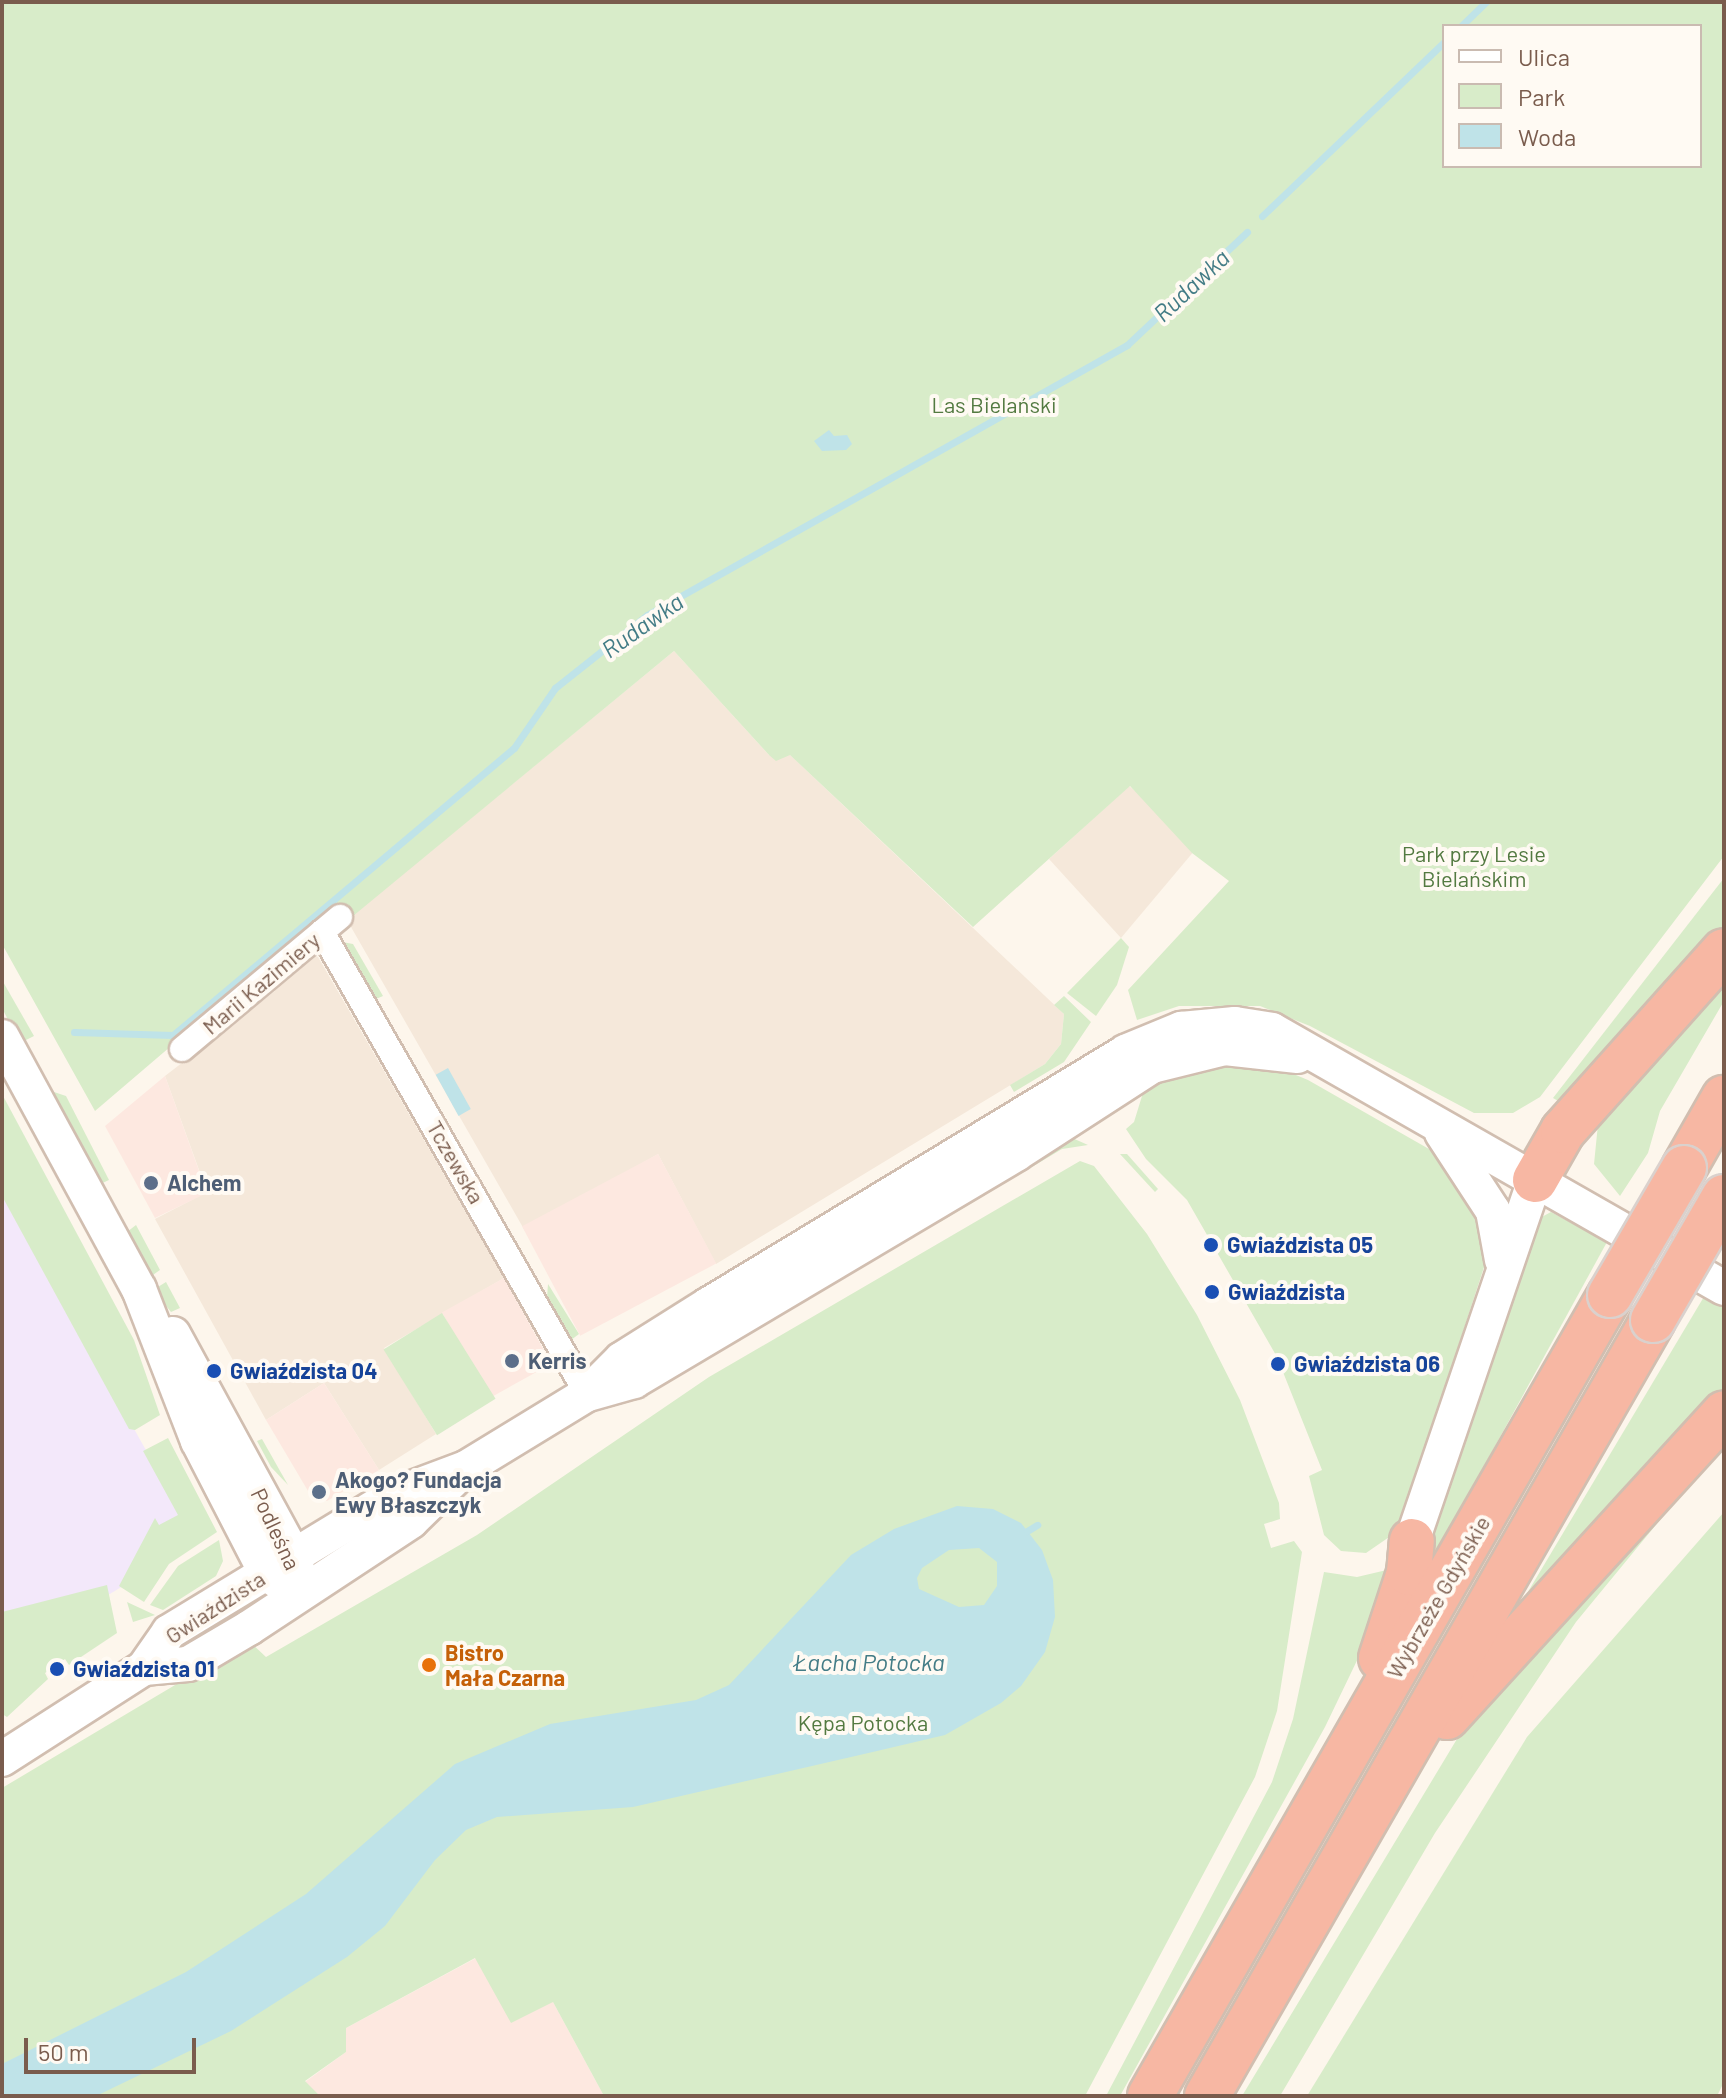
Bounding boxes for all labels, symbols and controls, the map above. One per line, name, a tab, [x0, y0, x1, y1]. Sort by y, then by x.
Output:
legend	[1442, 24, 1702, 168]
text: Ulica	[1518, 42, 1570, 71]
text: Park	[1518, 82, 1565, 111]
text: Woda	[1518, 122, 1576, 151]
water label: Rudawka	[1147, 243, 1235, 327]
park label: Las Bielański	[931, 392, 1057, 418]
water label: Rudawka	[596, 587, 688, 663]
park label: Park przy Lesie Bielańskim	[1402, 840, 1546, 892]
street label: Marii Kazimiery	[197, 926, 325, 1040]
street label: Tczewska	[422, 1116, 490, 1208]
place label: Alchem	[167, 1170, 241, 1196]
marker: Alchem	[142, 1174, 160, 1192]
place label: Gwiaździsta 05	[1227, 1232, 1373, 1258]
marker: Gwiaździsta 05	[1202, 1236, 1220, 1254]
place label: Gwiaździsta	[1228, 1279, 1345, 1305]
marker: Gwiaździsta	[1203, 1283, 1221, 1301]
place label: Kerris	[528, 1348, 586, 1374]
place label: Gwiaździsta 06	[1294, 1351, 1440, 1377]
marker: Kerris	[503, 1352, 521, 1370]
marker: Gwiaździsta 06	[1269, 1355, 1287, 1373]
place label: Gwiaździsta 04	[230, 1358, 377, 1384]
marker: Gwiaździsta 04	[205, 1362, 223, 1380]
place label: Akogo? Fundacja Ewy Błaszczyk	[335, 1466, 502, 1518]
marker: Akogo? Fundacja Ewy Błaszczyk	[310, 1483, 328, 1501]
street label: Podleśna	[246, 1484, 306, 1574]
street label: Wybrzeże Gdyńskie	[1381, 1511, 1495, 1683]
street label: Gwiaździsta	[160, 1565, 270, 1649]
place label: Bistro Mała Czarna	[445, 1639, 565, 1690]
water label: Łacha Potocka	[793, 1648, 945, 1676]
place label: Gwiaździsta 01	[73, 1656, 215, 1682]
marker: Bistro Mała Czarna	[420, 1656, 438, 1674]
marker: Gwiaździsta 01	[48, 1660, 66, 1678]
park label: Kępa Potocka	[798, 1710, 928, 1736]
scale bar	[28, 2022, 200, 2072]
text: 50 m	[38, 2037, 89, 2066]

